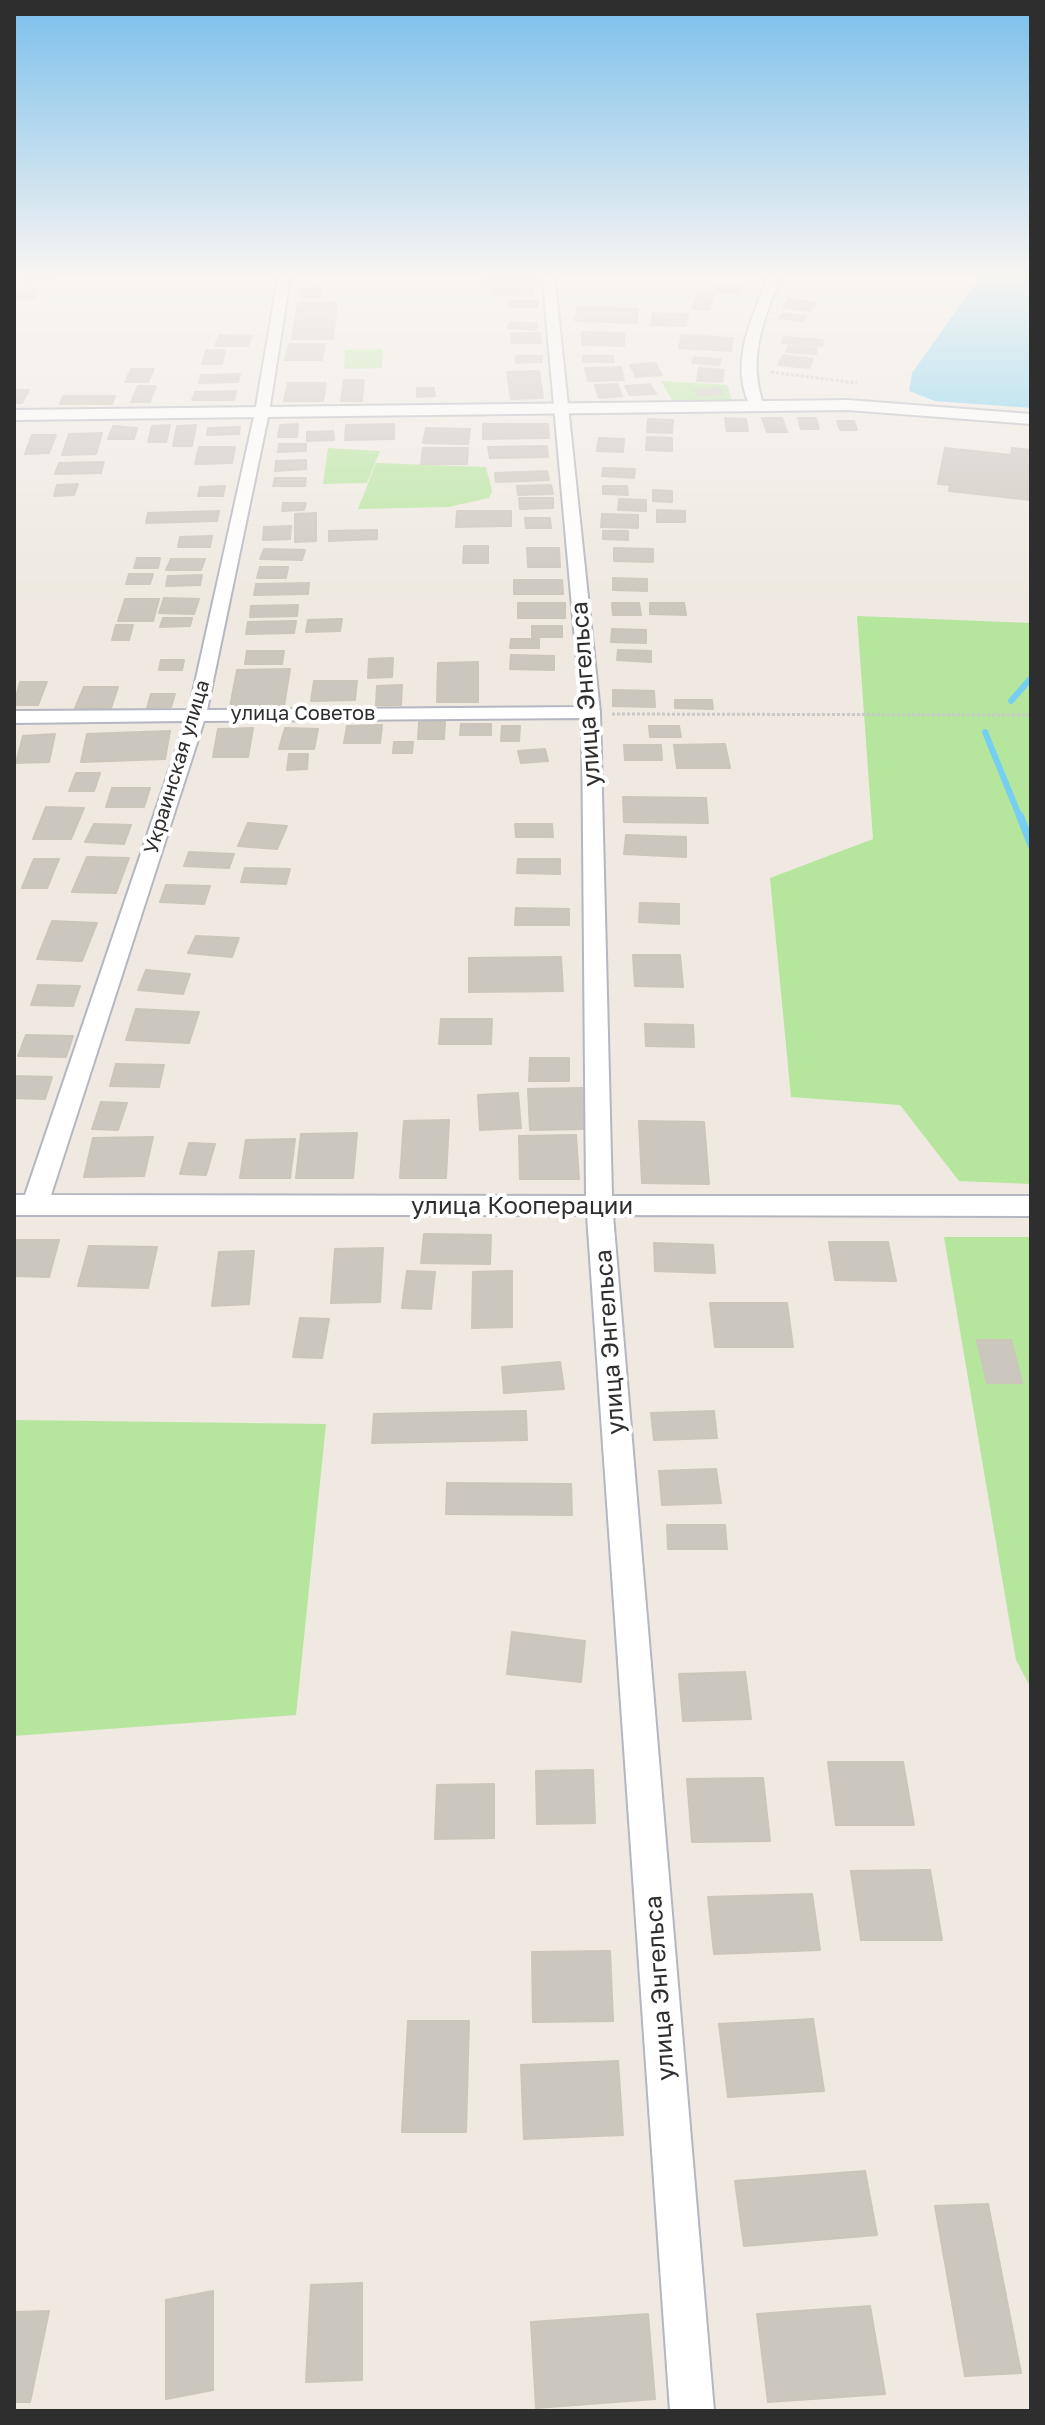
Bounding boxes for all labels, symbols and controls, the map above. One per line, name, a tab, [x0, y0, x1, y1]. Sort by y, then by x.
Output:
street label: улица Энгельса	[565, 601, 607, 787]
street label: Украинская улица	[139, 677, 215, 857]
street label: улица Советов	[231, 702, 375, 726]
street label: улица Кооперации	[411, 1192, 633, 1220]
street label: улица Энгельса	[589, 1249, 631, 1435]
street label: улица Энгельса	[639, 1895, 681, 2081]

